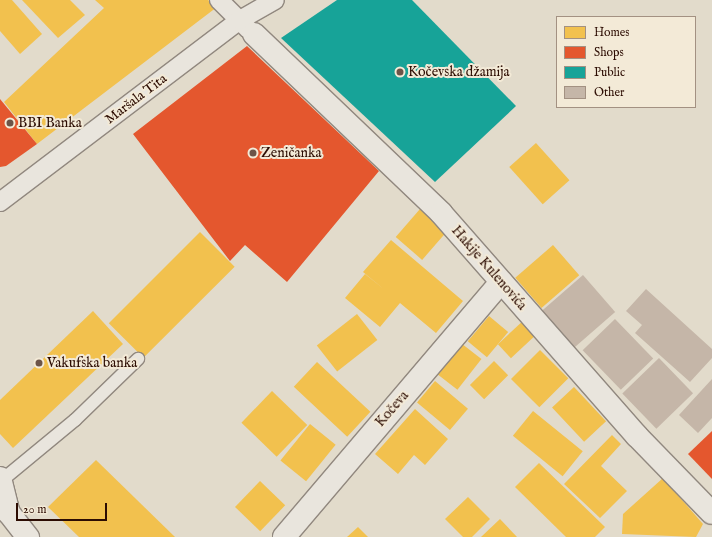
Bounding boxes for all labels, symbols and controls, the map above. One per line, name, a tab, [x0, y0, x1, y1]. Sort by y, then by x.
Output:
legend	[556, 16, 696, 108]
text: Homes	[594, 25, 630, 40]
text: Shops	[594, 45, 624, 60]
place label: Kočevska džamija	[408, 64, 510, 80]
text: Public	[594, 65, 625, 80]
marker: Kočevska džamija	[395, 67, 405, 77]
street label: Maršala Tita	[102, 70, 170, 128]
text: Other	[594, 85, 624, 100]
place label: BBI Banka	[18, 115, 82, 131]
marker: BBI Banka	[5, 118, 15, 128]
place label: Zeničanka	[261, 145, 321, 161]
marker: Zeničanka	[248, 148, 258, 158]
street label: Hakije Kulenovića	[448, 222, 530, 314]
place label: Vakufska banka	[47, 355, 137, 371]
marker: Vakufska banka	[34, 358, 44, 368]
street label: Kočeva	[372, 388, 412, 430]
scale bar	[18, 495, 109, 521]
text: 20 m	[23, 502, 46, 517]

